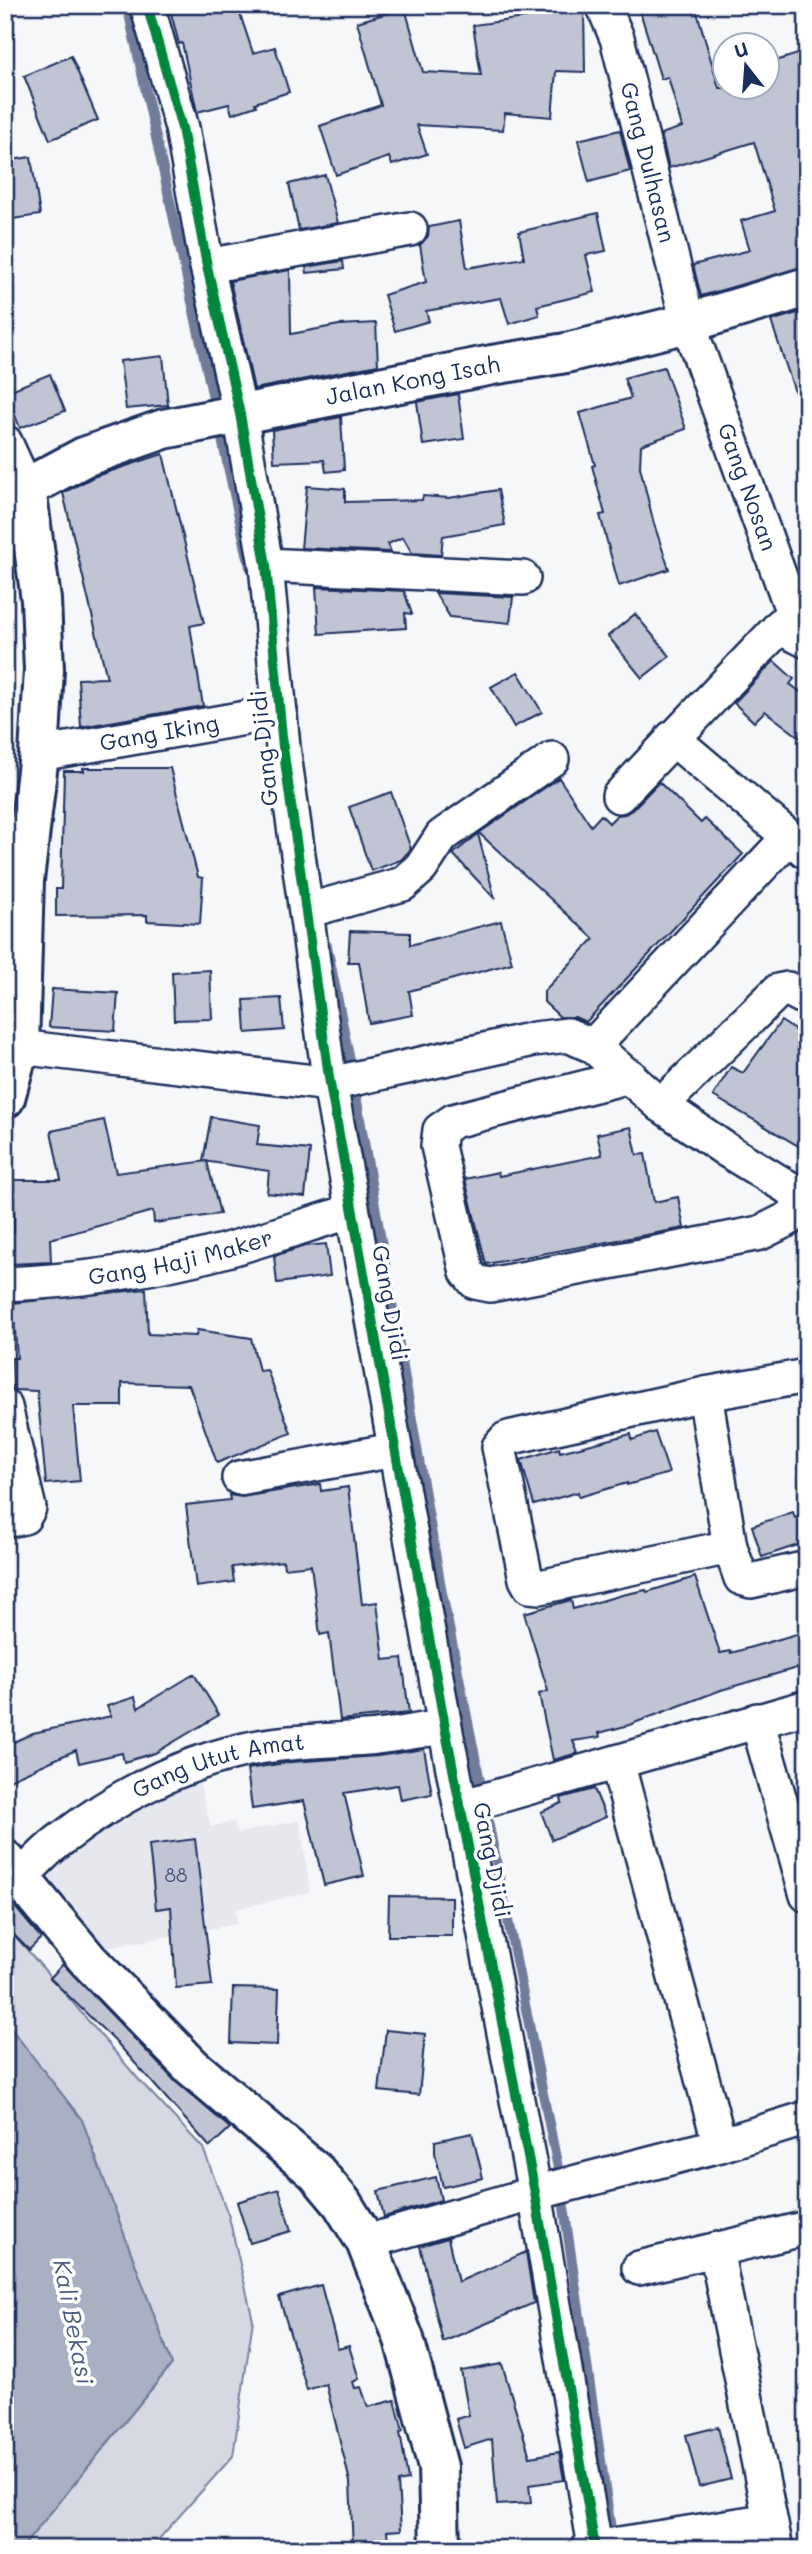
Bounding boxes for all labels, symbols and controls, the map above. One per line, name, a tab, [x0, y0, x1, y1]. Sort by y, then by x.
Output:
north arrow	[710, 32, 780, 102]
text: U	[731, 35, 751, 63]
street label: Gang Dulhasan	[614, 79, 683, 246]
street label: Jalan Kong Isah	[323, 348, 502, 411]
street label: Gang Nosan	[711, 419, 785, 555]
street label: Gang Djidi	[242, 688, 284, 808]
street label: Gang Iking	[97, 707, 221, 757]
street label: Gang Haji Maker	[86, 1221, 276, 1291]
street label: Gang Djidi	[366, 1243, 416, 1363]
street label: Gang Utut Amat	[126, 1726, 305, 1804]
street label: Gang Djidi	[467, 1800, 519, 1920]
house number: 88	[165, 1862, 188, 1887]
water label: Kali Bekasi	[47, 2256, 102, 2388]

